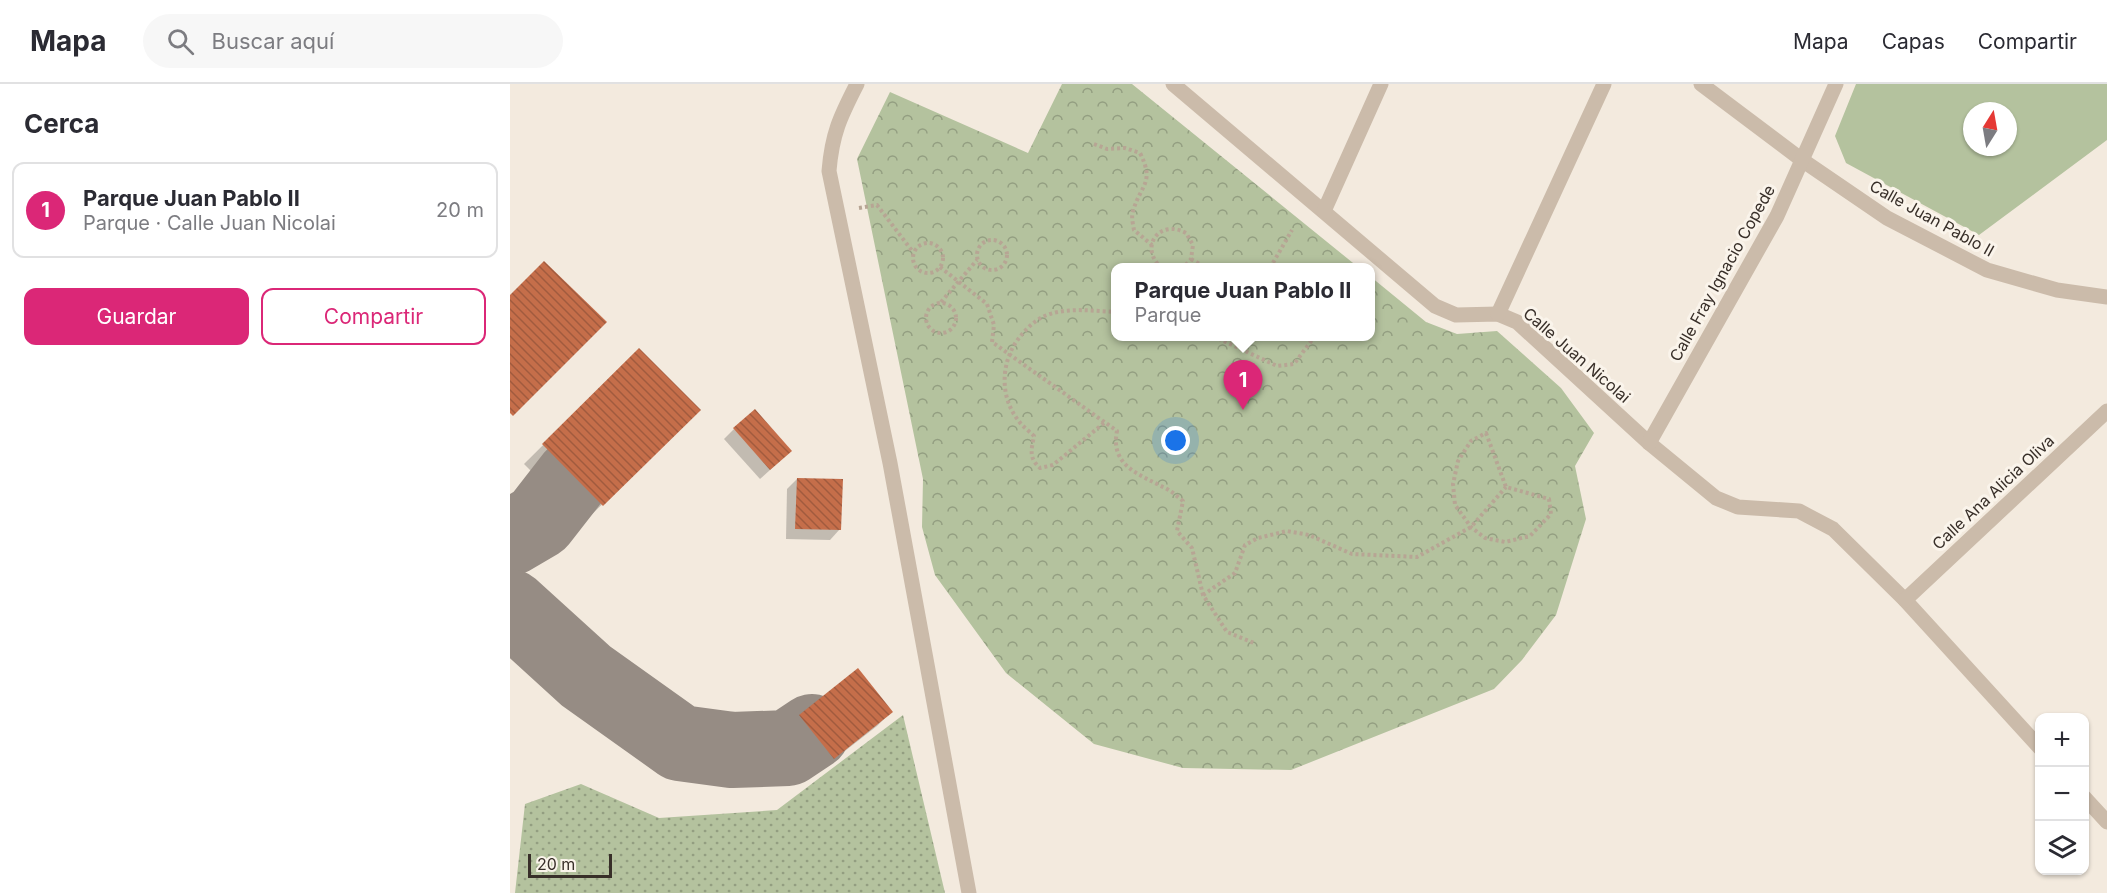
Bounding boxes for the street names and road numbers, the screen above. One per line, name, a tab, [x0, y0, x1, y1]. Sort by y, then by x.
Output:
street label: Calle Juan Pablo II	[1866, 175, 1998, 261]
street label: Calle Fray Ignacio Copede	[1665, 181, 1779, 365]
street label: Calle Juan Nicolai	[1519, 303, 1635, 407]
street label: Calle Ana Alicia Oliva	[1928, 430, 2058, 554]

